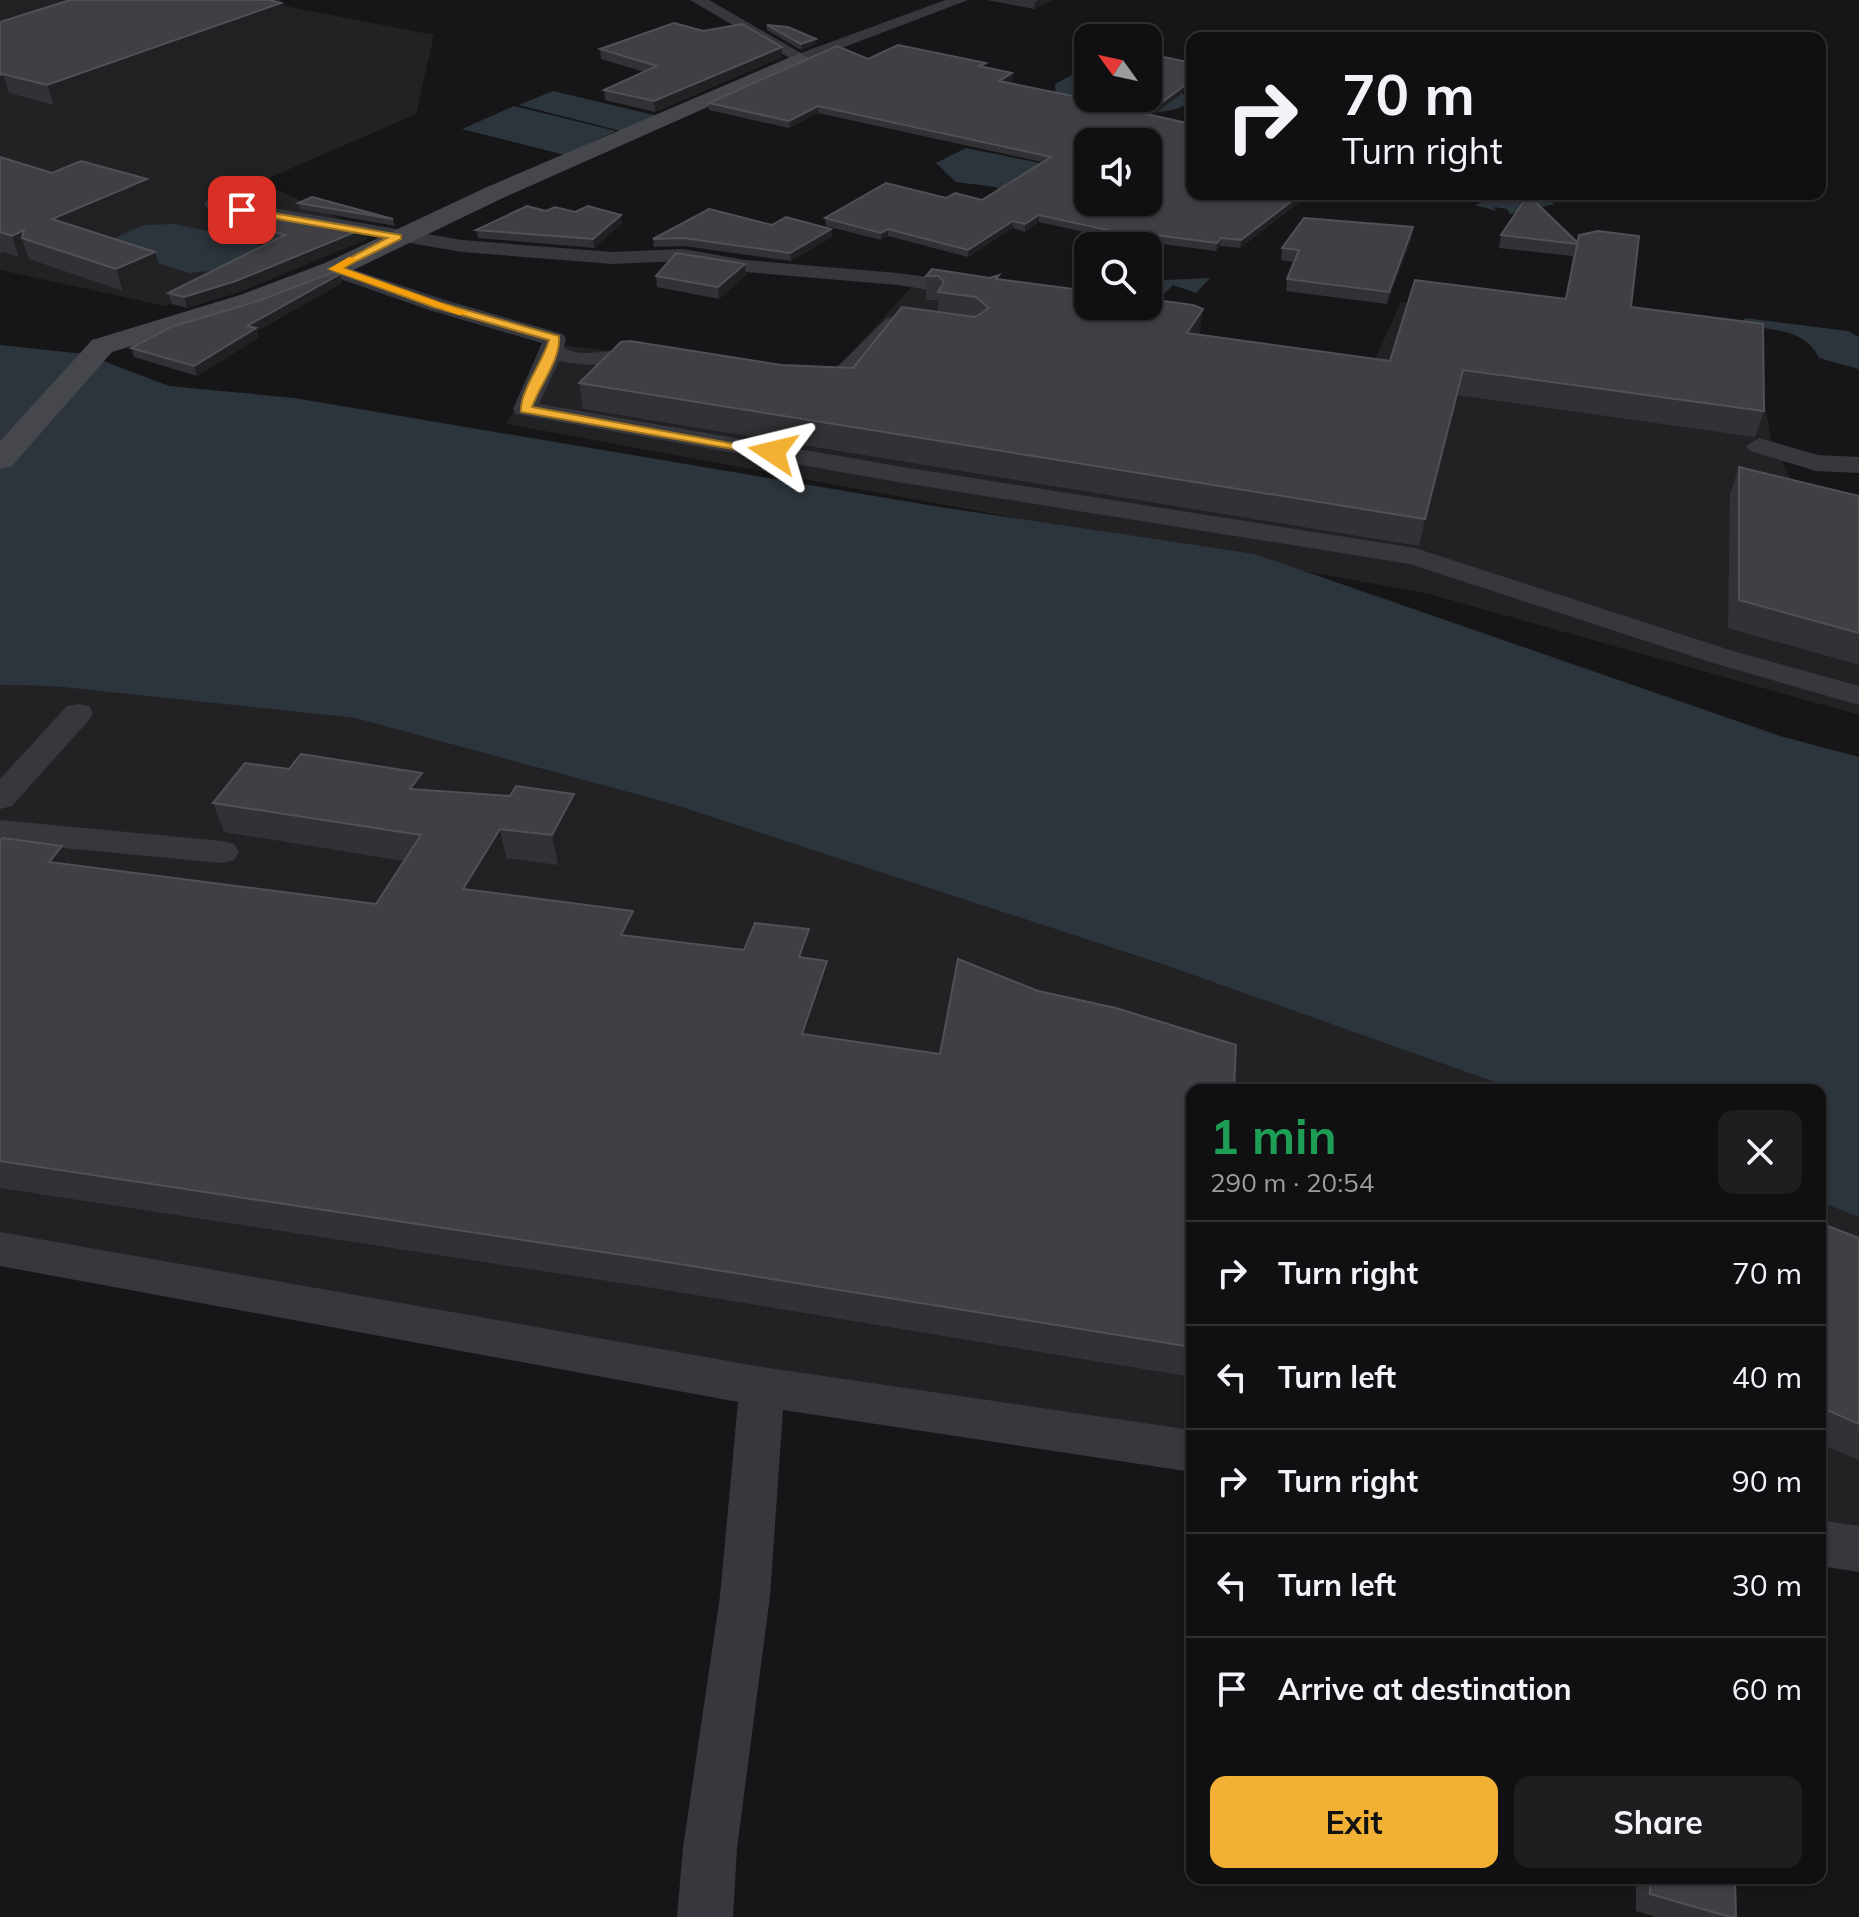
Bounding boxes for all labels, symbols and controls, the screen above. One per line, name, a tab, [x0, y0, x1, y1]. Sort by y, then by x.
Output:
north arrow	[1074, 24, 1162, 112]
map controls	[1074, 24, 1162, 320]
text: 70 m	[1342, 59, 1475, 129]
icon: right	[1210, 64, 1314, 168]
button: sound	[1074, 128, 1162, 216]
text: Turn right	[1342, 128, 1503, 173]
pin	[208, 176, 276, 244]
icon: arrive	[220, 188, 264, 232]
button: search	[1074, 232, 1162, 320]
position arrow	[731, 410, 815, 494]
text: 1 min	[1210, 1106, 1337, 1166]
button: close	[1718, 1110, 1802, 1194]
text: 290 m · 20:54	[1210, 1166, 1374, 1199]
icon: right	[1210, 1251, 1254, 1295]
text: Turn right	[1278, 1254, 1418, 1292]
text: 70 m	[1732, 1254, 1802, 1292]
icon: left	[1210, 1355, 1254, 1399]
text: Turn left	[1278, 1358, 1396, 1396]
text: 40 m	[1732, 1358, 1802, 1396]
icon: right	[1210, 1459, 1254, 1503]
text: Turn right	[1278, 1462, 1418, 1500]
text: 90 m	[1732, 1462, 1802, 1500]
icon: left	[1210, 1563, 1254, 1607]
text: Turn left	[1278, 1566, 1396, 1604]
text: 30 m	[1732, 1566, 1802, 1604]
icon: arrive	[1210, 1667, 1254, 1711]
text: Arrive at destination	[1278, 1670, 1572, 1708]
text: 60 m	[1732, 1670, 1802, 1708]
button: Exit	[1210, 1776, 1498, 1868]
button: Share	[1514, 1776, 1802, 1868]

